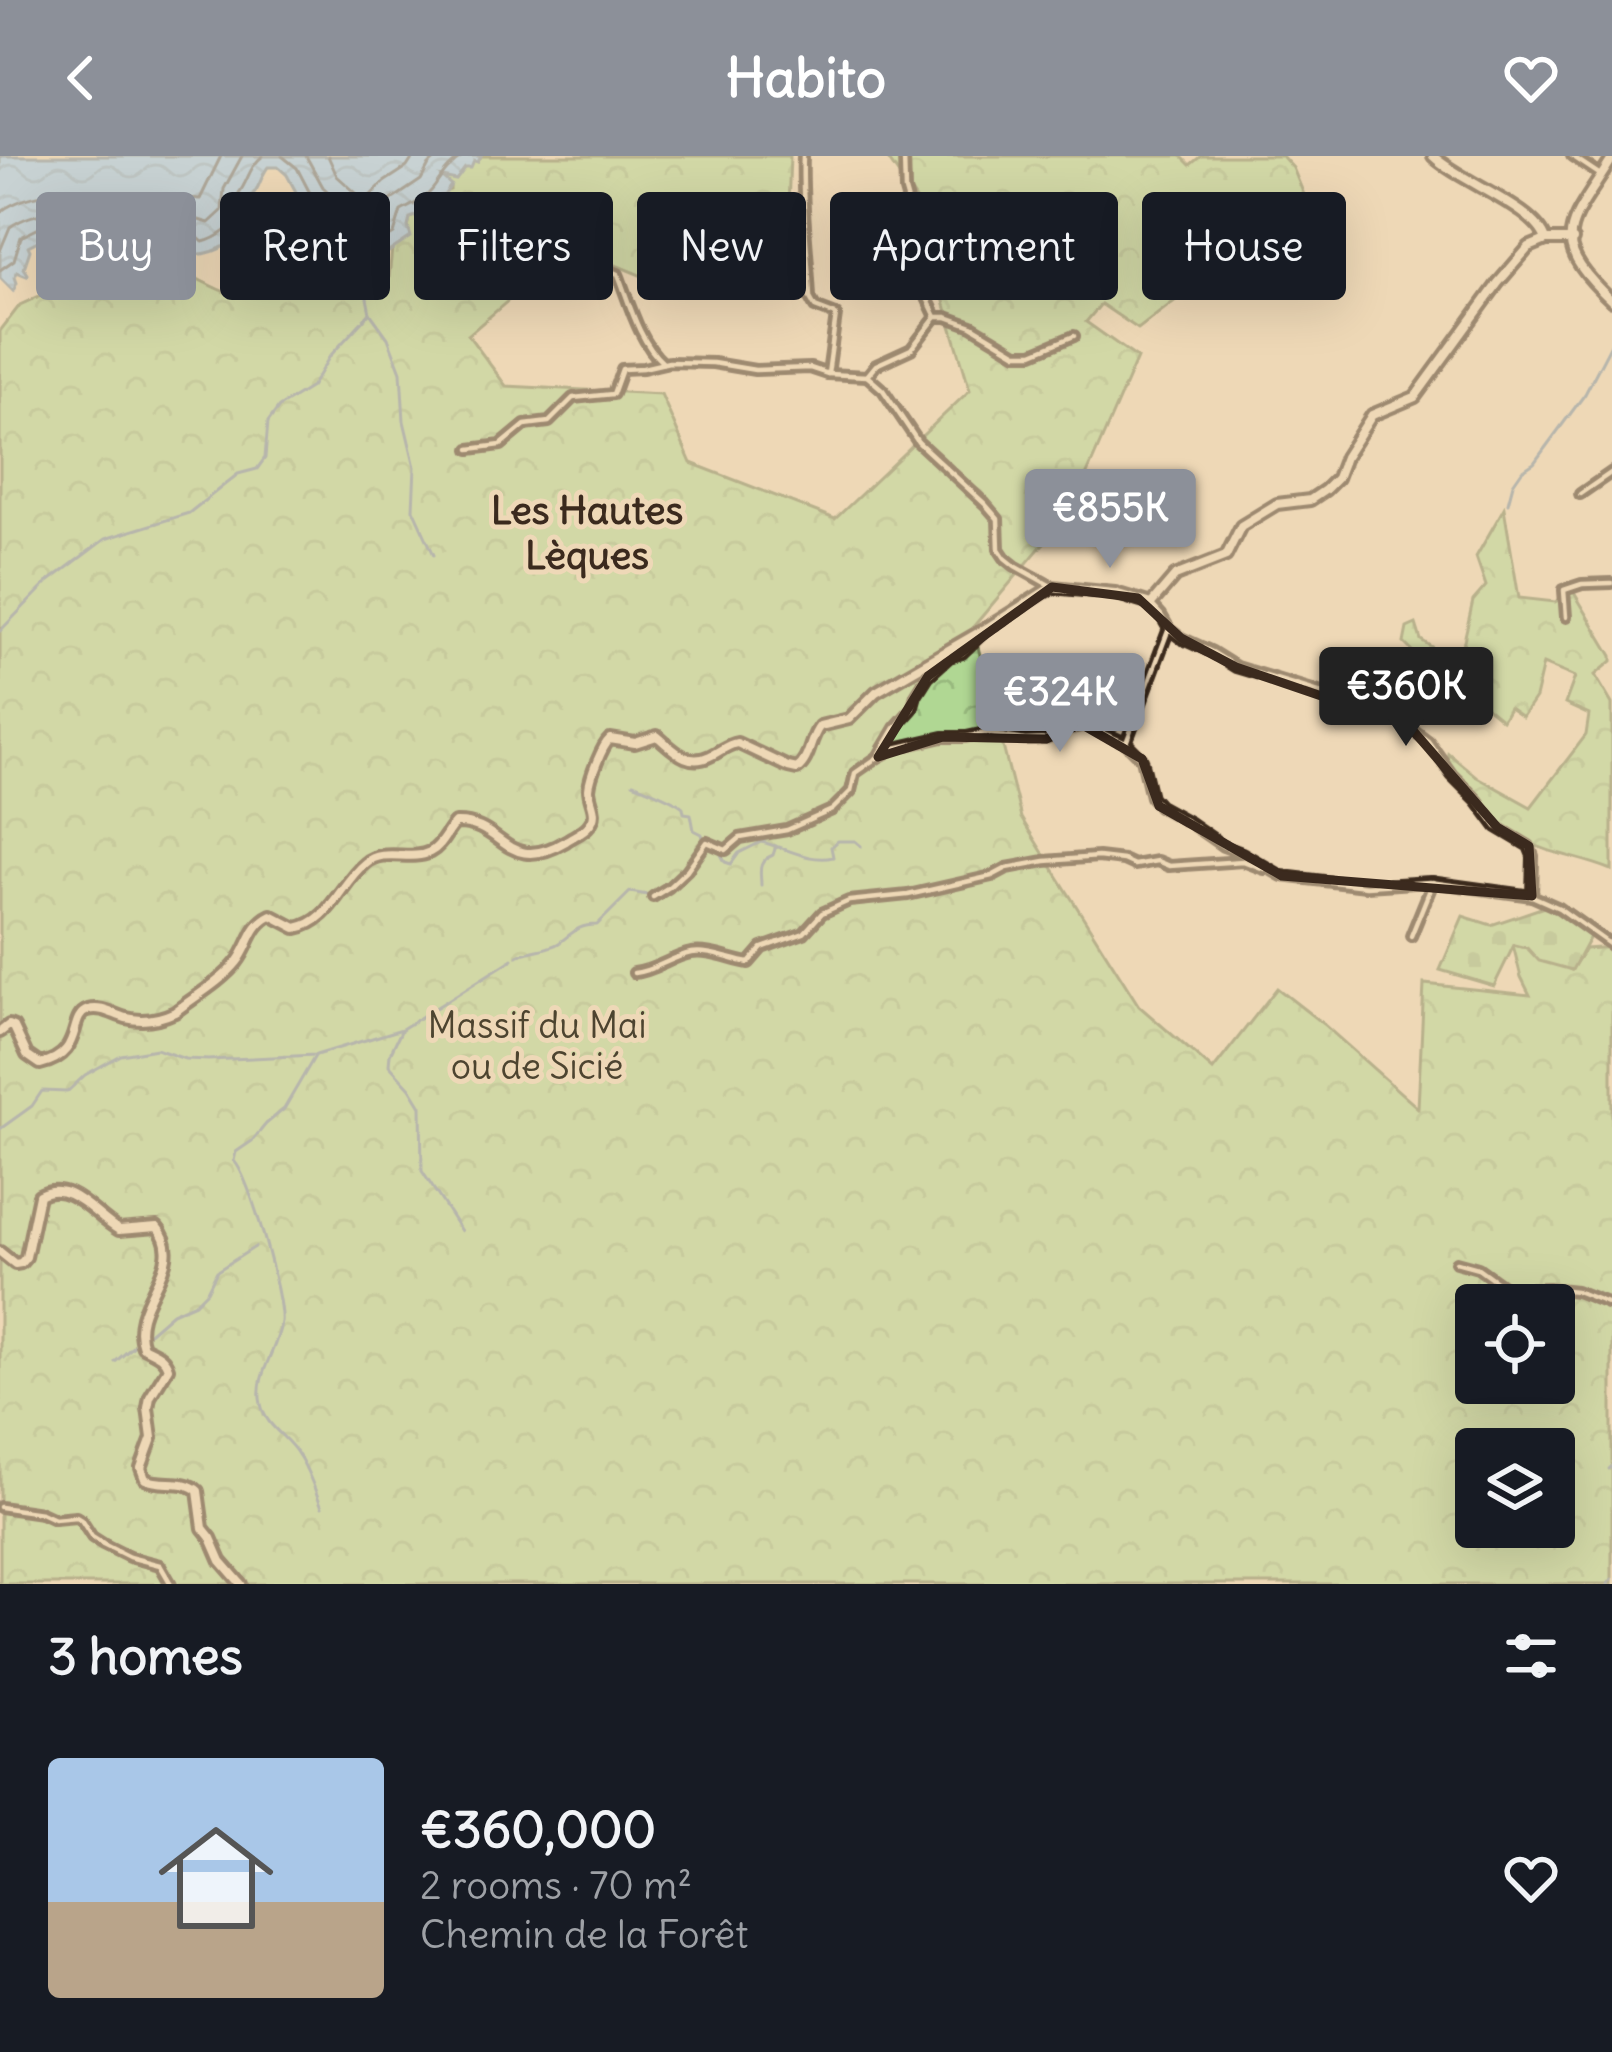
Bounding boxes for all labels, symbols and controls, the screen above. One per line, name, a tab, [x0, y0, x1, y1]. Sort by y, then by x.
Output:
text: Habito	[726, 44, 886, 112]
icon: back	[48, 45, 114, 111]
icon: heart	[1498, 45, 1564, 111]
chip: Buy	[36, 192, 196, 300]
chip: Rent	[220, 192, 390, 300]
chip: Filters	[414, 192, 613, 300]
chip: New	[637, 192, 806, 300]
chip: Apartment	[830, 192, 1118, 300]
chip: House	[1142, 192, 1346, 300]
pin: €855K	[1026, 469, 1194, 571]
text: €855K	[1052, 483, 1168, 532]
district label: Les Hautes Lèques	[491, 486, 683, 580]
pin: €360K	[1322, 647, 1490, 749]
pin: €324K	[976, 653, 1144, 755]
text: €360K	[1346, 661, 1466, 710]
text: €324K	[1003, 667, 1117, 716]
park label: Massif du Mai ou de Sicié	[428, 1003, 647, 1089]
map controls	[1455, 1284, 1575, 1548]
button: locate	[1455, 1284, 1575, 1404]
button: layers	[1455, 1428, 1575, 1548]
icon: filters	[1498, 1623, 1564, 1689]
text: 3 homes	[48, 1624, 243, 1688]
text: €360,000	[420, 1797, 656, 1861]
icon: home	[144, 1806, 288, 1950]
icon: heart	[1498, 1845, 1564, 1911]
text: 2 rooms · 70 m²	[420, 1861, 692, 1910]
text: Chemin de la Forêt	[420, 1910, 749, 1959]

